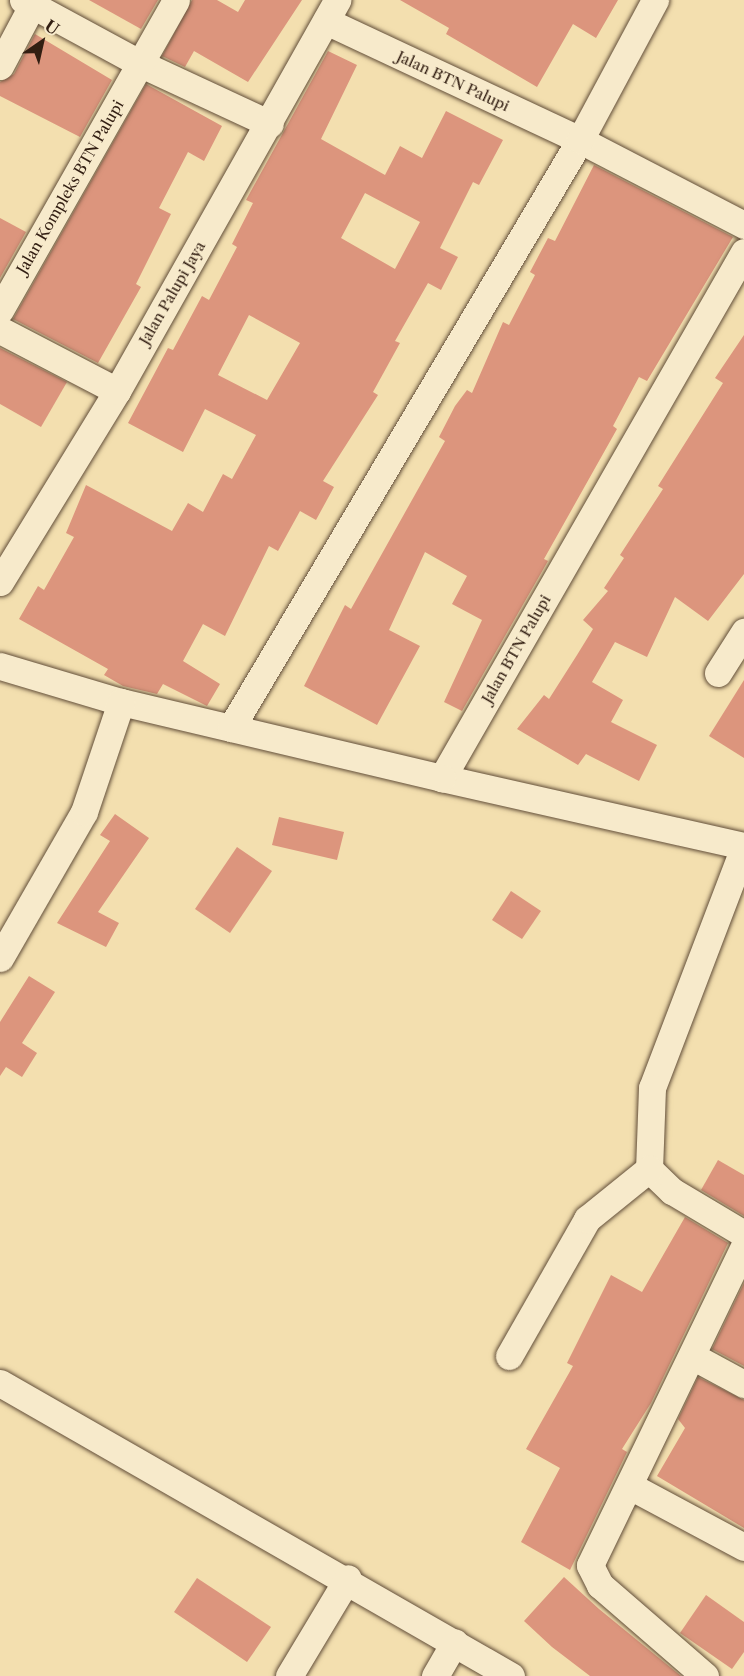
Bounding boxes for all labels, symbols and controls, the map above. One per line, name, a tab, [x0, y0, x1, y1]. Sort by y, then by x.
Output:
north arrow	[12, 12, 72, 72]
text: U	[41, 15, 63, 39]
street label: Jalan BTN Palupi	[394, 47, 512, 115]
street label: Jalan Kompleks BTN Palupi	[13, 97, 127, 277]
street label: Jalan Palupi Jaya	[135, 238, 209, 348]
street label: Jalan BTN Palupi	[478, 592, 554, 706]

